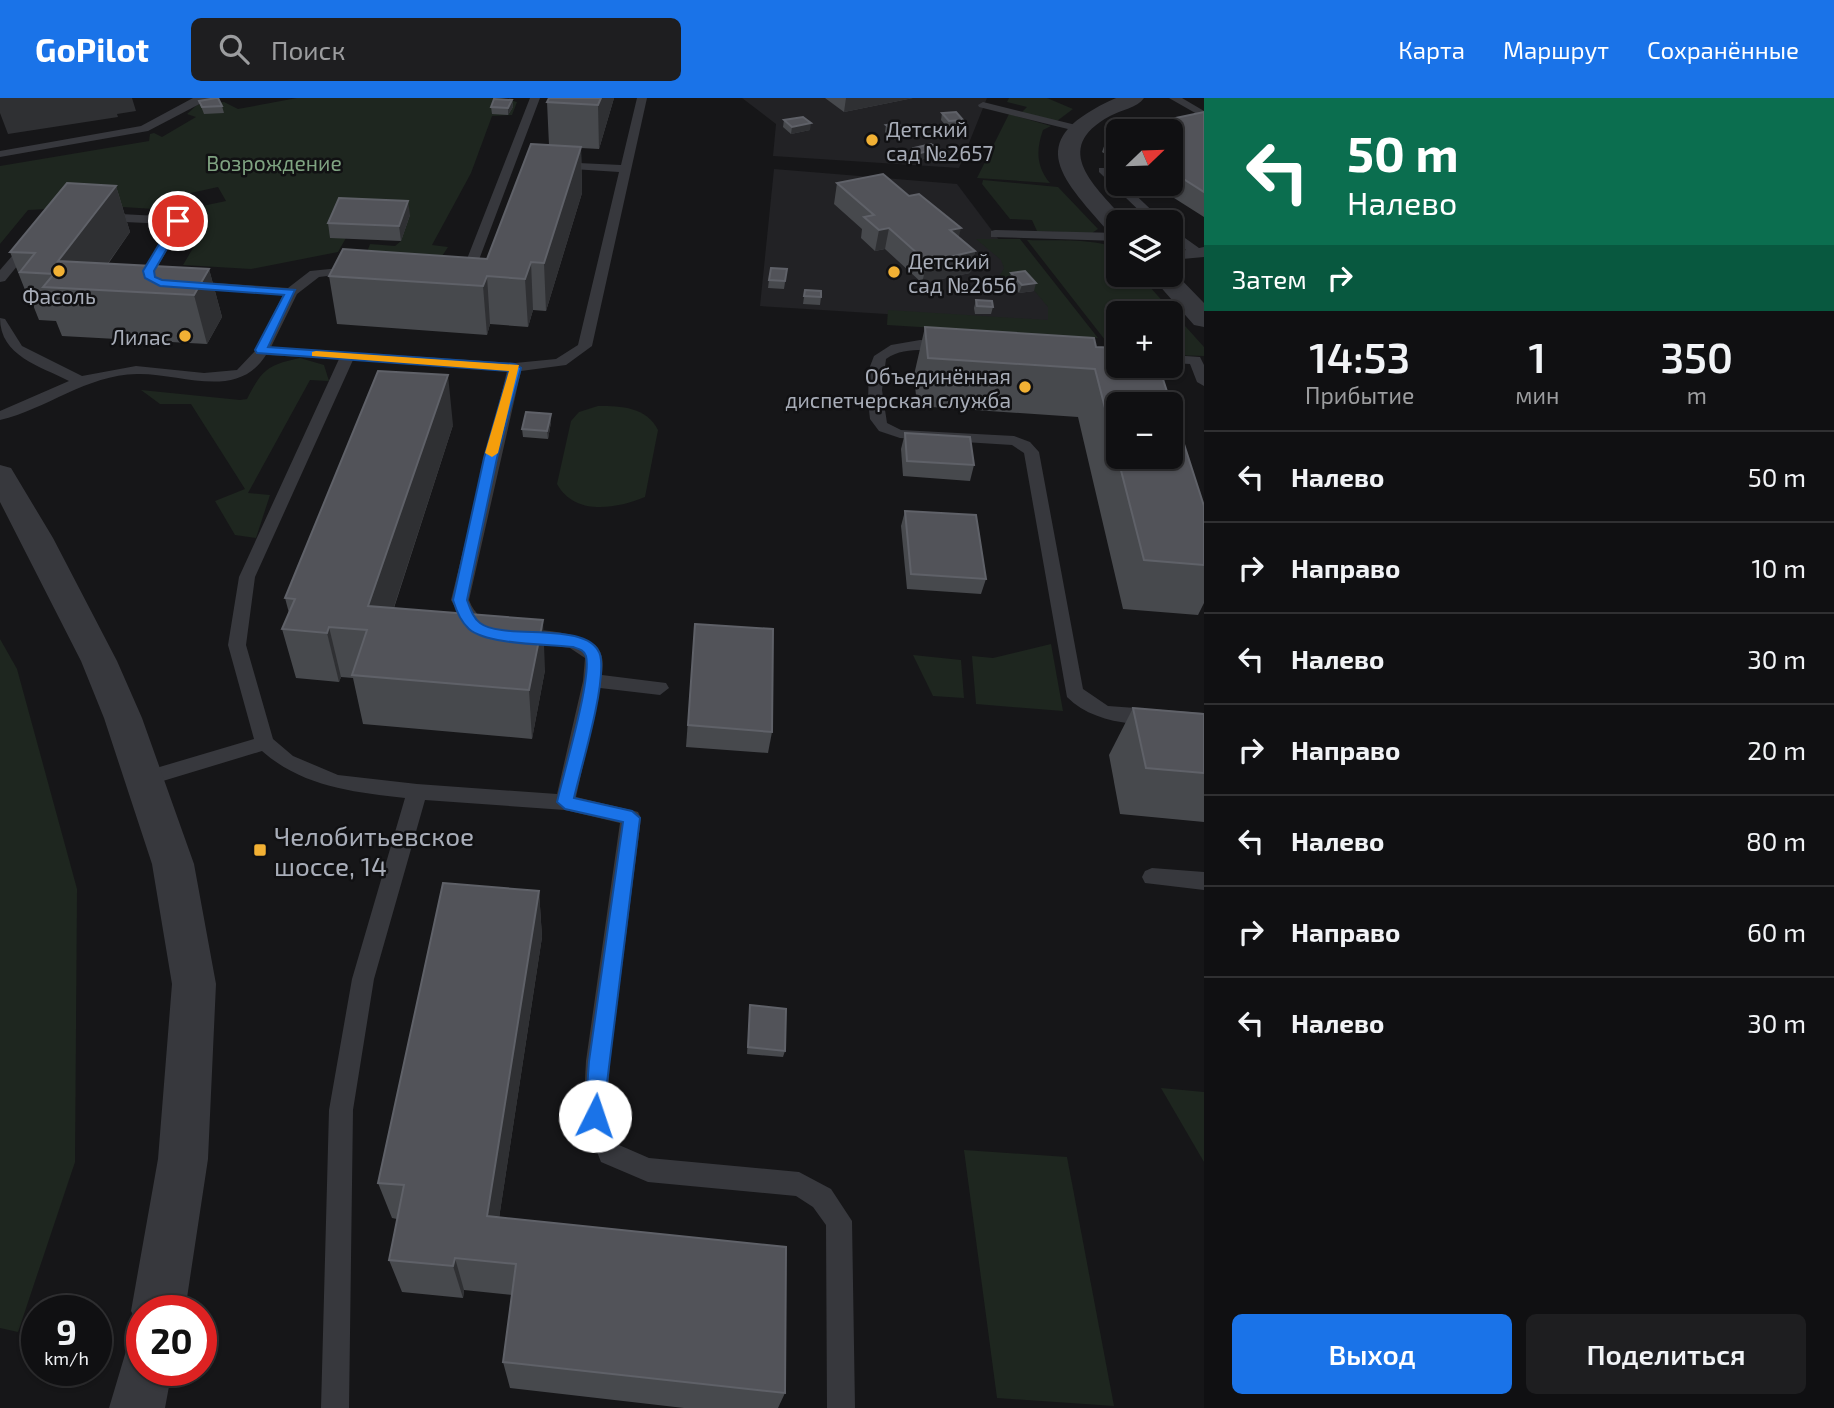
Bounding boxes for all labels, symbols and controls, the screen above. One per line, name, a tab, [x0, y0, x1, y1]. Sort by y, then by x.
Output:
search box	[191, 18, 681, 81]
text: GoPilot	[35, 29, 149, 69]
icon: search	[215, 30, 253, 68]
text: Поиск	[271, 34, 345, 65]
text: Карта	[1398, 35, 1465, 64]
text: Маршрут	[1503, 35, 1609, 64]
text: Сохранённые	[1647, 35, 1799, 64]
place label: Детский сад №2657	[886, 116, 993, 165]
north arrow	[1106, 119, 1183, 196]
map controls	[1106, 119, 1183, 469]
text: 50 m	[1347, 123, 1459, 182]
icon: left	[1232, 126, 1323, 217]
marker: Детский сад №2657	[864, 132, 880, 148]
park label: Возрождение	[206, 150, 342, 175]
text: Налево	[1347, 183, 1457, 221]
pin	[148, 191, 208, 251]
icon: arrive	[159, 202, 197, 240]
button: layers	[1106, 210, 1183, 287]
place label: Детский сад №2656	[908, 248, 1016, 297]
icon: right	[1321, 259, 1359, 297]
marker: Фасоль	[51, 263, 67, 279]
text: Затем	[1232, 263, 1307, 294]
marker: Детский сад №2656	[886, 264, 902, 280]
place label: Фасоль	[22, 283, 96, 308]
button: +	[1106, 301, 1183, 378]
place label: Лилас	[111, 324, 171, 349]
marker: Лилас	[177, 328, 193, 344]
text: 14:53	[1309, 331, 1410, 381]
text: 1	[1529, 331, 1546, 381]
text: 350	[1660, 331, 1733, 381]
place label: Объединённая диспетчерская служба	[785, 363, 1011, 413]
marker: Объединённая диспетчерская служба	[1017, 379, 1033, 395]
text: Прибытие	[1305, 381, 1414, 409]
text: мин	[1515, 381, 1559, 409]
text: m	[1687, 381, 1707, 409]
button: −	[1106, 392, 1183, 469]
icon: left	[1232, 458, 1270, 496]
text: Налево	[1291, 461, 1384, 492]
text: 50 m	[1748, 461, 1806, 492]
icon: right	[1232, 549, 1270, 587]
text: Направо	[1291, 552, 1400, 583]
text: 10 m	[1751, 552, 1806, 583]
icon: left	[1232, 640, 1270, 678]
text: Налево	[1291, 643, 1384, 674]
text: 30 m	[1747, 643, 1806, 674]
icon: right	[1232, 731, 1270, 769]
text: Направо	[1291, 734, 1400, 765]
text: 20 m	[1747, 734, 1806, 765]
place label: Челобитьевское шоссе, 14	[274, 820, 474, 881]
icon: left	[1232, 822, 1270, 860]
text: Налево	[1291, 825, 1384, 856]
text: 80 m	[1746, 825, 1806, 856]
marker: Челобитьевское шоссе, 14	[252, 842, 268, 858]
icon: right	[1232, 913, 1270, 951]
text: Направо	[1291, 916, 1400, 947]
text: 60 m	[1747, 916, 1806, 947]
icon: left	[1232, 1004, 1270, 1042]
text: Налево	[1291, 1007, 1384, 1038]
text: 30 m	[1747, 1007, 1806, 1038]
position arrow	[558, 1079, 632, 1153]
speed limit sign: 20	[126, 1295, 217, 1386]
text: 9	[56, 1310, 77, 1352]
button: Выход	[1232, 1314, 1512, 1394]
button: Поделиться	[1526, 1314, 1806, 1394]
text: km/h	[44, 1347, 89, 1369]

